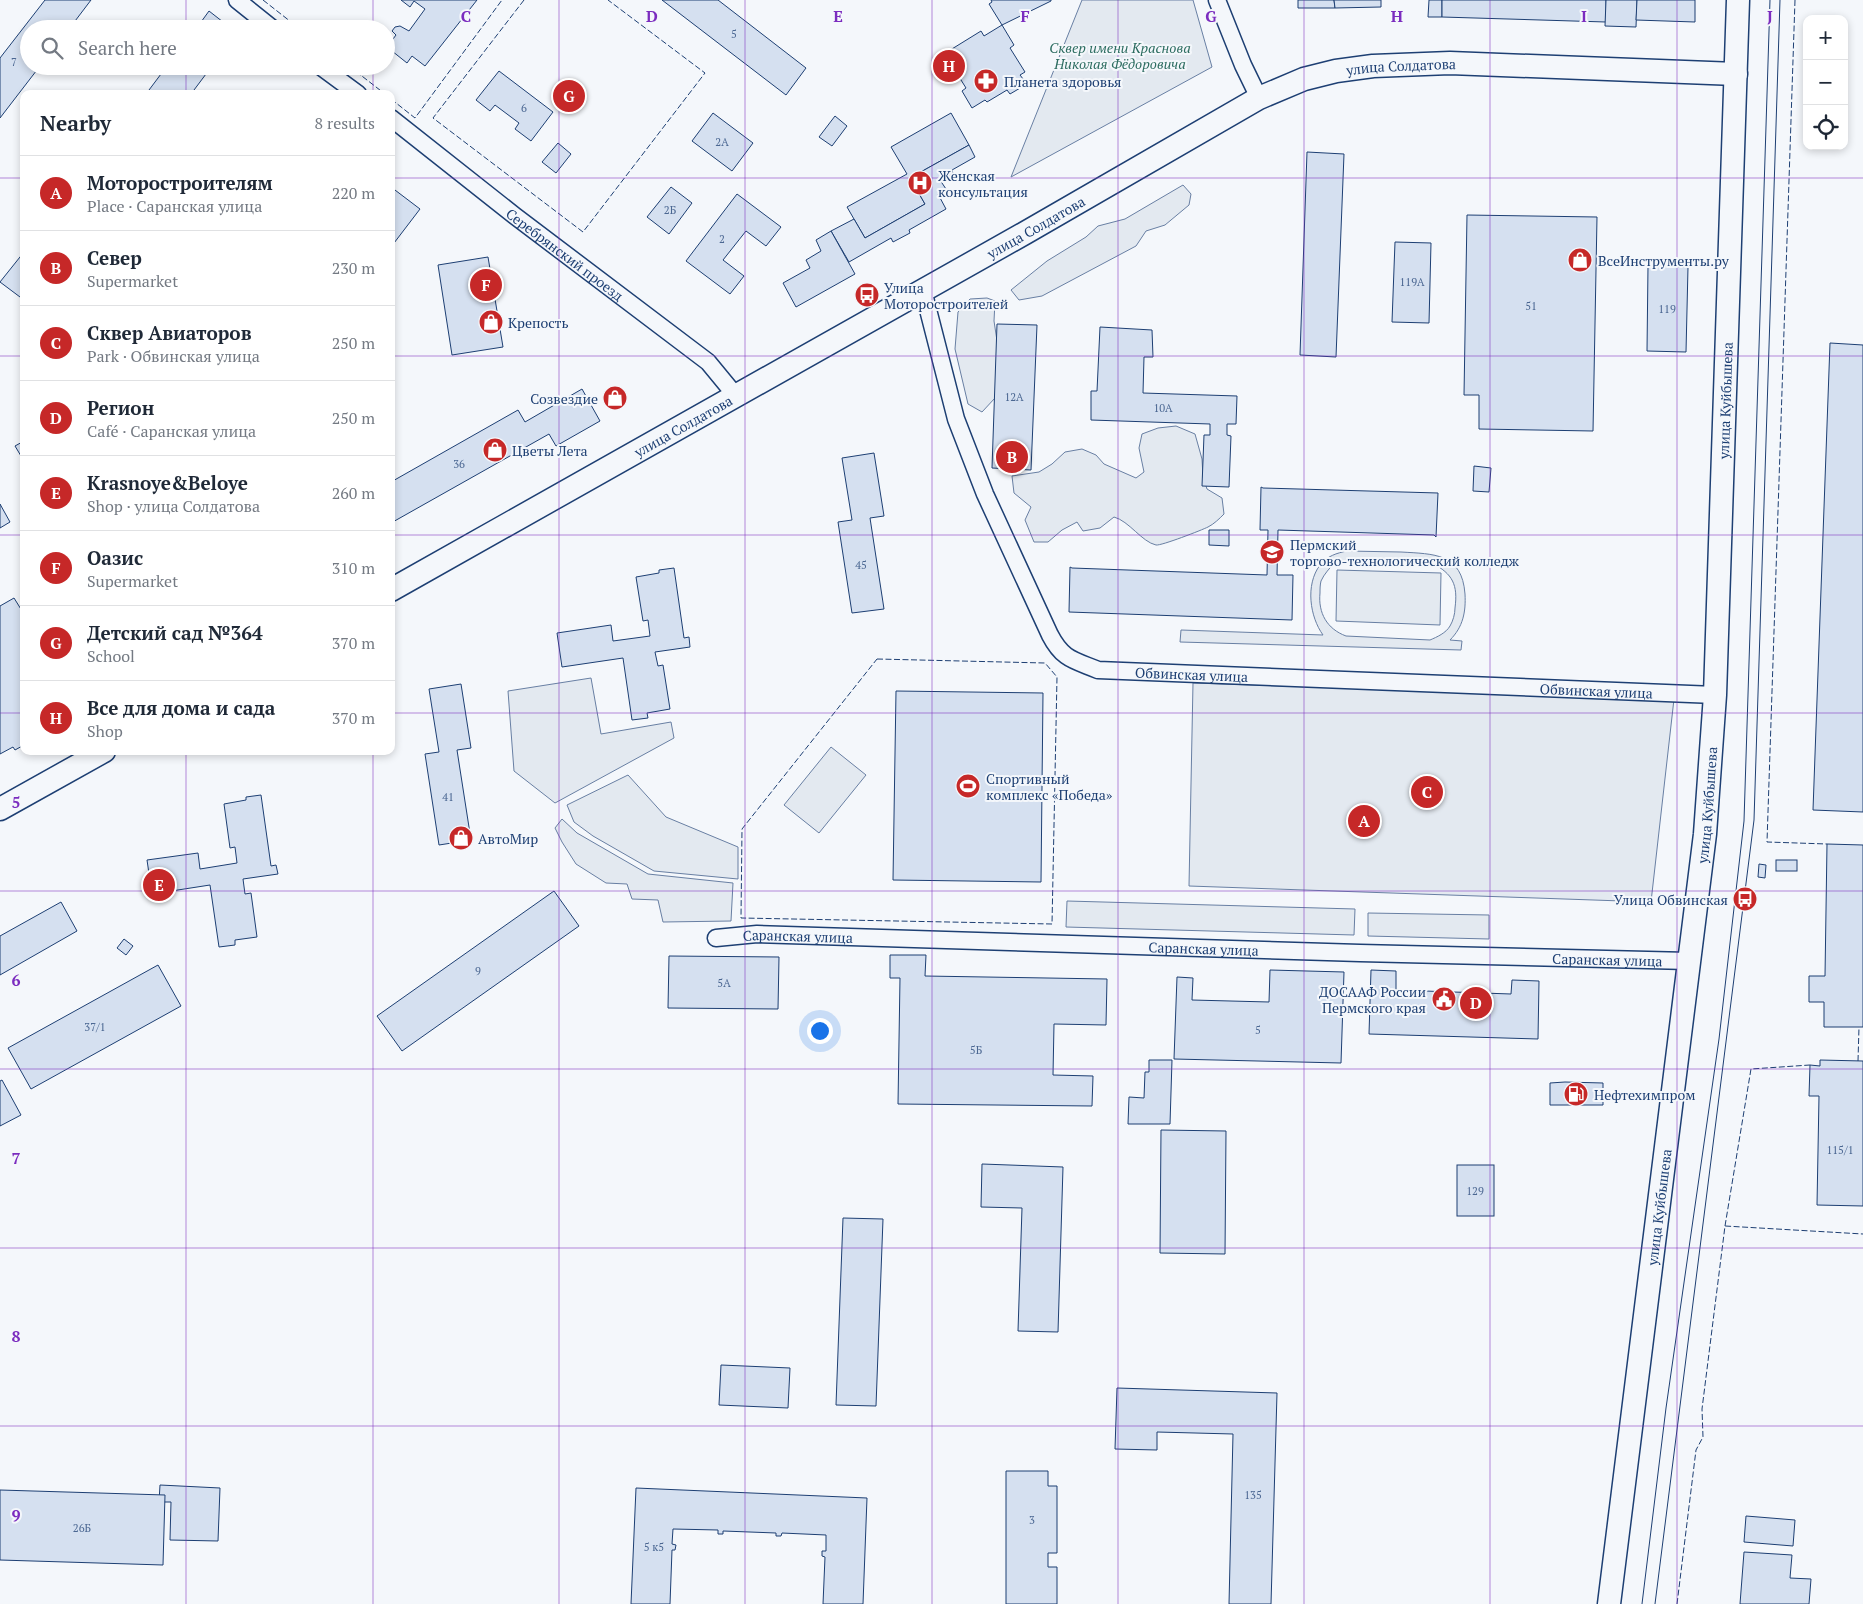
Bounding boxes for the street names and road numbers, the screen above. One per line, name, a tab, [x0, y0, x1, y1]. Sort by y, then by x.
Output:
street label: улица Солдатова	[1344, 53, 1456, 79]
street label: улица Солдатова	[982, 191, 1088, 263]
street label: Серебрянский проезд	[502, 203, 628, 305]
street label: улица Куйбышева	[1713, 342, 1736, 460]
street label: улица Солдатова	[629, 390, 735, 461]
street label: Обвинская улица	[1135, 662, 1249, 686]
street label: Обвинская улица	[1539, 678, 1653, 702]
street label: улица Куйбышева	[1692, 746, 1721, 865]
street label: Саранская улица	[742, 924, 853, 947]
street label: Саранская улица	[1148, 937, 1259, 959]
street label: Саранская улица	[1552, 948, 1663, 970]
street label: улица Куйбышева	[1642, 1148, 1675, 1267]

